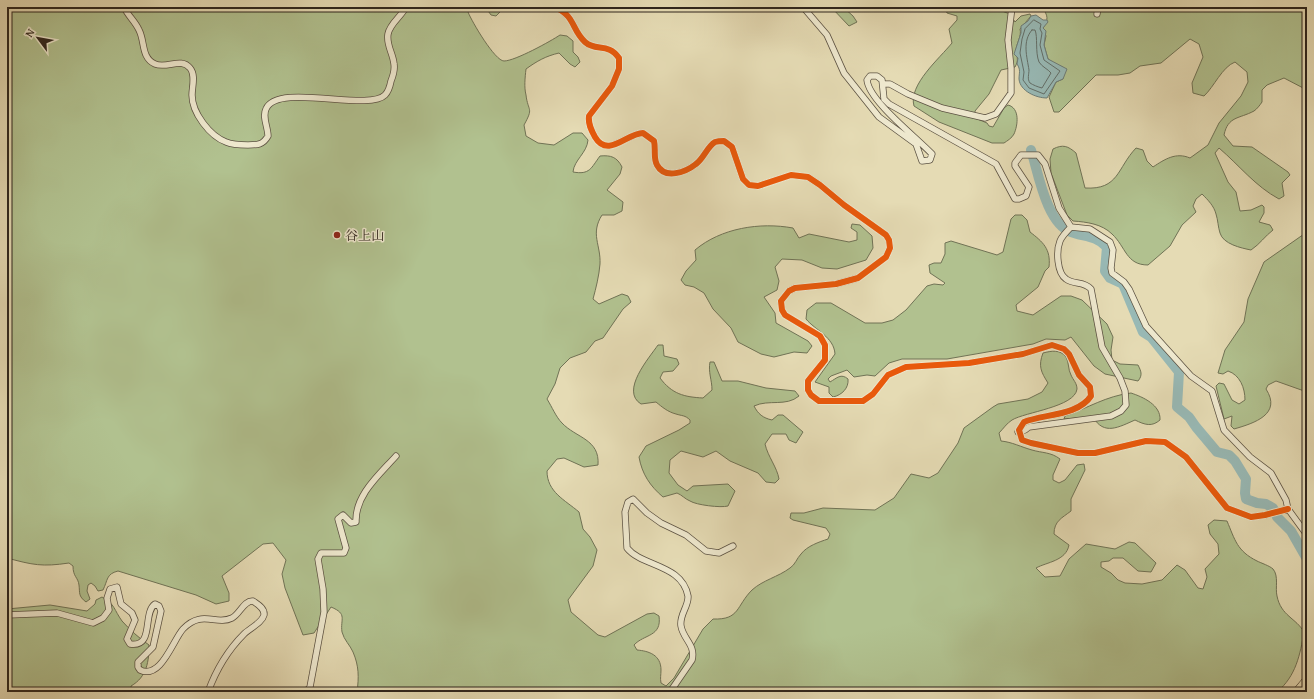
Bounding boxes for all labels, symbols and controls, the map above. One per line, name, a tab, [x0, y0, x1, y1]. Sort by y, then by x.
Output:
north arrow	[18, 18, 58, 58]
text: N	[21, 25, 39, 40]
place label: 谷上山	[345, 226, 384, 245]
marker: 谷上山	[332, 230, 342, 240]

